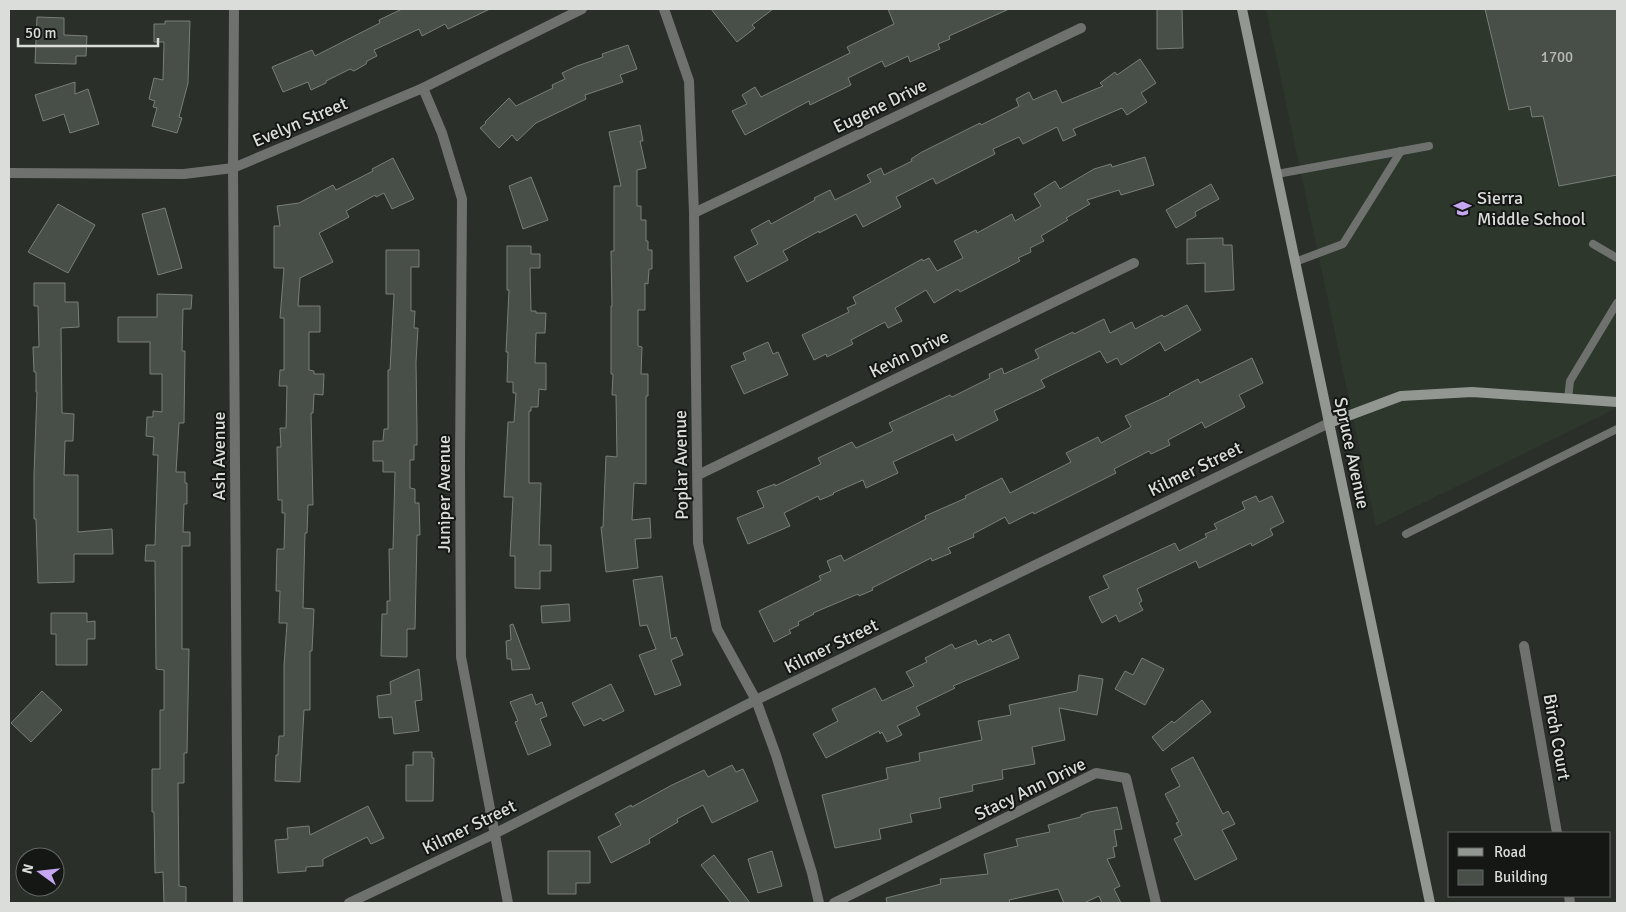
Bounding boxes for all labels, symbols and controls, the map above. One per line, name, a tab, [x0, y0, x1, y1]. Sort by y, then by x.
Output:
scale bar	[18, 15, 158, 47]
text: 50 m	[25, 24, 56, 42]
house number: 1700	[1541, 48, 1573, 66]
street label: Eugene Drive	[830, 74, 930, 138]
street label: Evelyn Street	[249, 92, 351, 152]
place label: Sierra Middle School	[1477, 187, 1586, 230]
school or university icon: Sierra Middle School	[1453, 198, 1473, 218]
street label: Kevin Drive	[865, 325, 953, 383]
street label: Spruce Avenue	[1329, 395, 1375, 511]
street label: Poplar Avenue	[669, 410, 693, 520]
street label: Ash Avenue	[208, 412, 230, 500]
street label: Juniper Avenue	[433, 435, 455, 553]
street label: Kilmer Street	[1144, 437, 1246, 501]
street label: Kilmer Street	[780, 614, 882, 678]
street label: Birch Court	[1539, 692, 1575, 782]
street label: Stacy Ann Drive	[971, 753, 1089, 825]
street label: Kilmer Street	[418, 795, 520, 859]
legend	[1448, 832, 1611, 897]
text: Road	[1494, 843, 1526, 861]
north arrow	[15, 847, 65, 897]
text: N	[18, 862, 37, 876]
text: Building	[1494, 868, 1548, 886]

